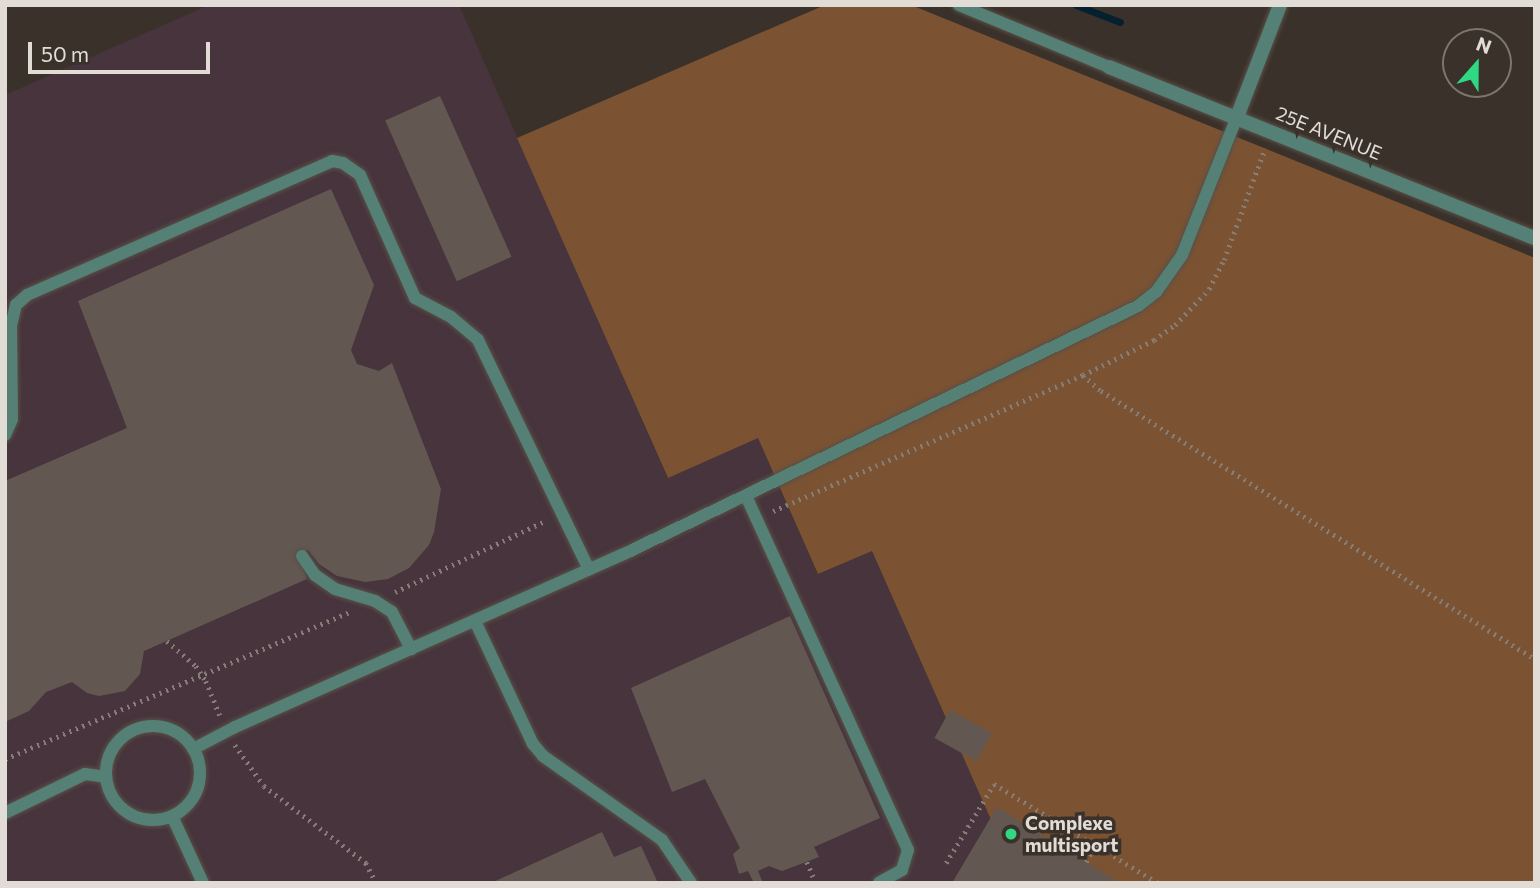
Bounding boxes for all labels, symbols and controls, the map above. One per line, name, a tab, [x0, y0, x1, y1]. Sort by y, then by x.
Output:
scale bar	[32, 28, 214, 72]
north arrow	[1442, 28, 1512, 98]
text: N	[1473, 32, 1495, 58]
text: 50 m	[41, 41, 89, 66]
street label: 25E AVENUE	[1273, 101, 1385, 165]
place label: Complexe multisport	[1025, 812, 1118, 856]
marker: Complexe multisport	[1003, 826, 1019, 842]

